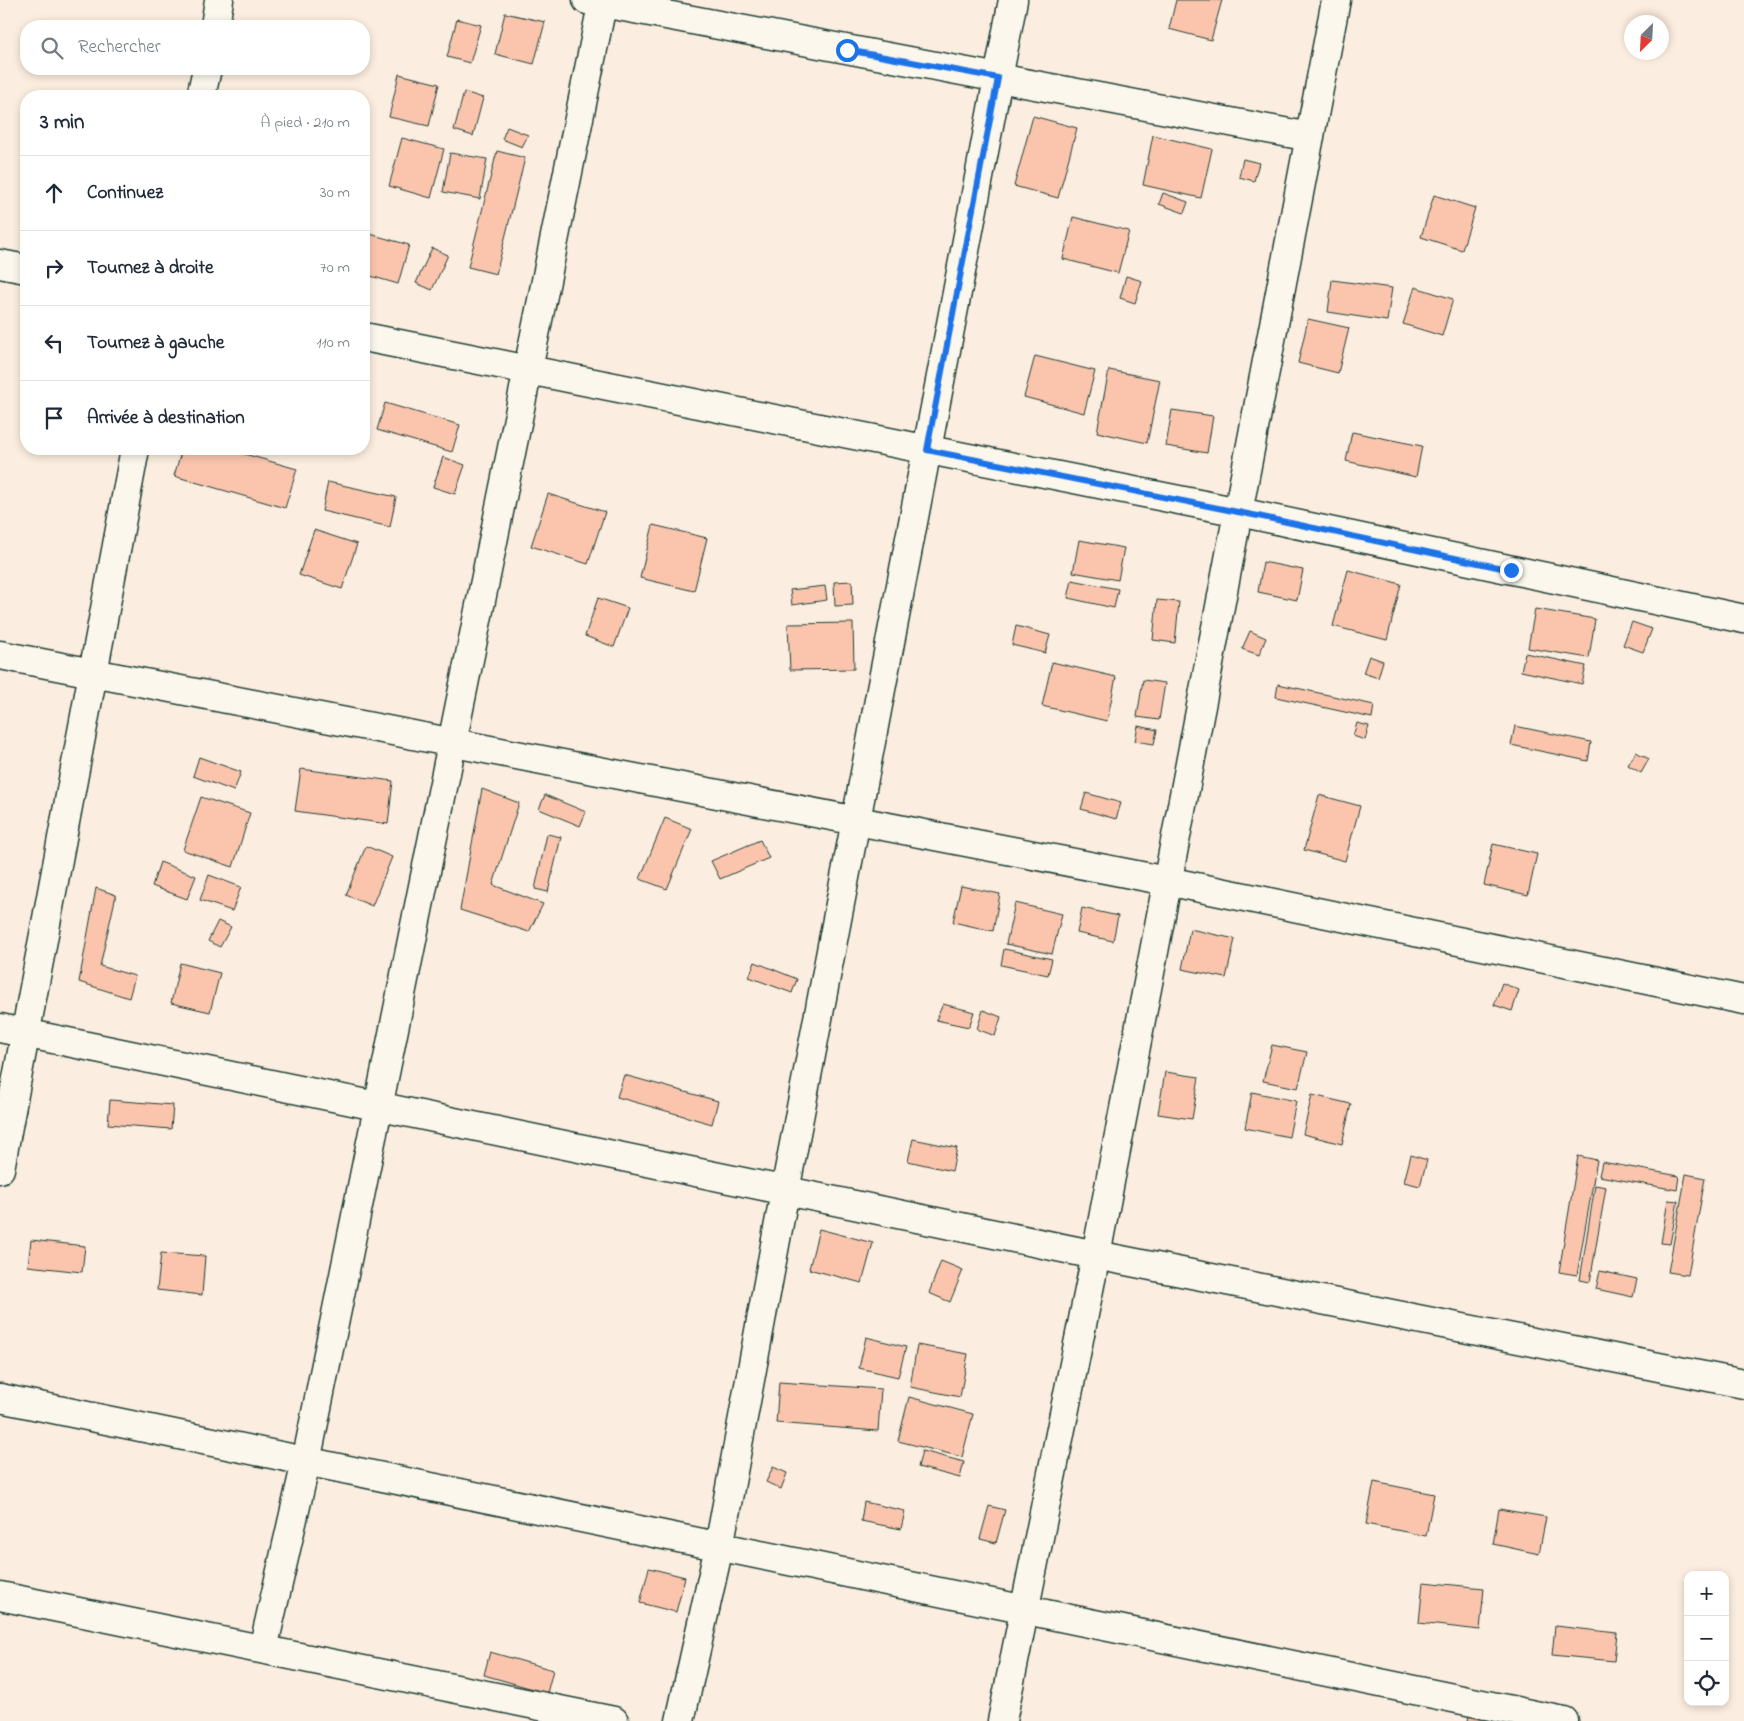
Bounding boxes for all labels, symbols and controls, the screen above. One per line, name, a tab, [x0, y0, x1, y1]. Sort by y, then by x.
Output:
north arrow	[1624, 15, 1669, 60]
search box	[20, 20, 370, 75]
icon: search	[38, 34, 66, 62]
text: Rechercher	[78, 34, 161, 61]
route start	[836, 39, 859, 62]
text: 3 min	[40, 108, 84, 138]
text: À pied · 210 m	[261, 111, 350, 135]
icon: ahead	[40, 179, 68, 207]
text: Continuez	[87, 180, 163, 207]
text: 30 m	[320, 181, 350, 205]
icon: right	[40, 254, 68, 282]
text: Tournez à droite	[87, 255, 213, 282]
text: 70 m	[320, 256, 350, 280]
icon: left	[40, 329, 68, 357]
text: Tournez à gauche	[87, 330, 224, 357]
text: 110 m	[316, 331, 350, 355]
icon: arrive	[40, 404, 68, 432]
text: Arrivée à destination	[87, 405, 245, 432]
route end	[1500, 559, 1523, 582]
map controls	[1684, 1571, 1729, 1706]
button: +	[1684, 1571, 1729, 1616]
button: −	[1684, 1616, 1729, 1661]
button: locate	[1684, 1661, 1729, 1706]

